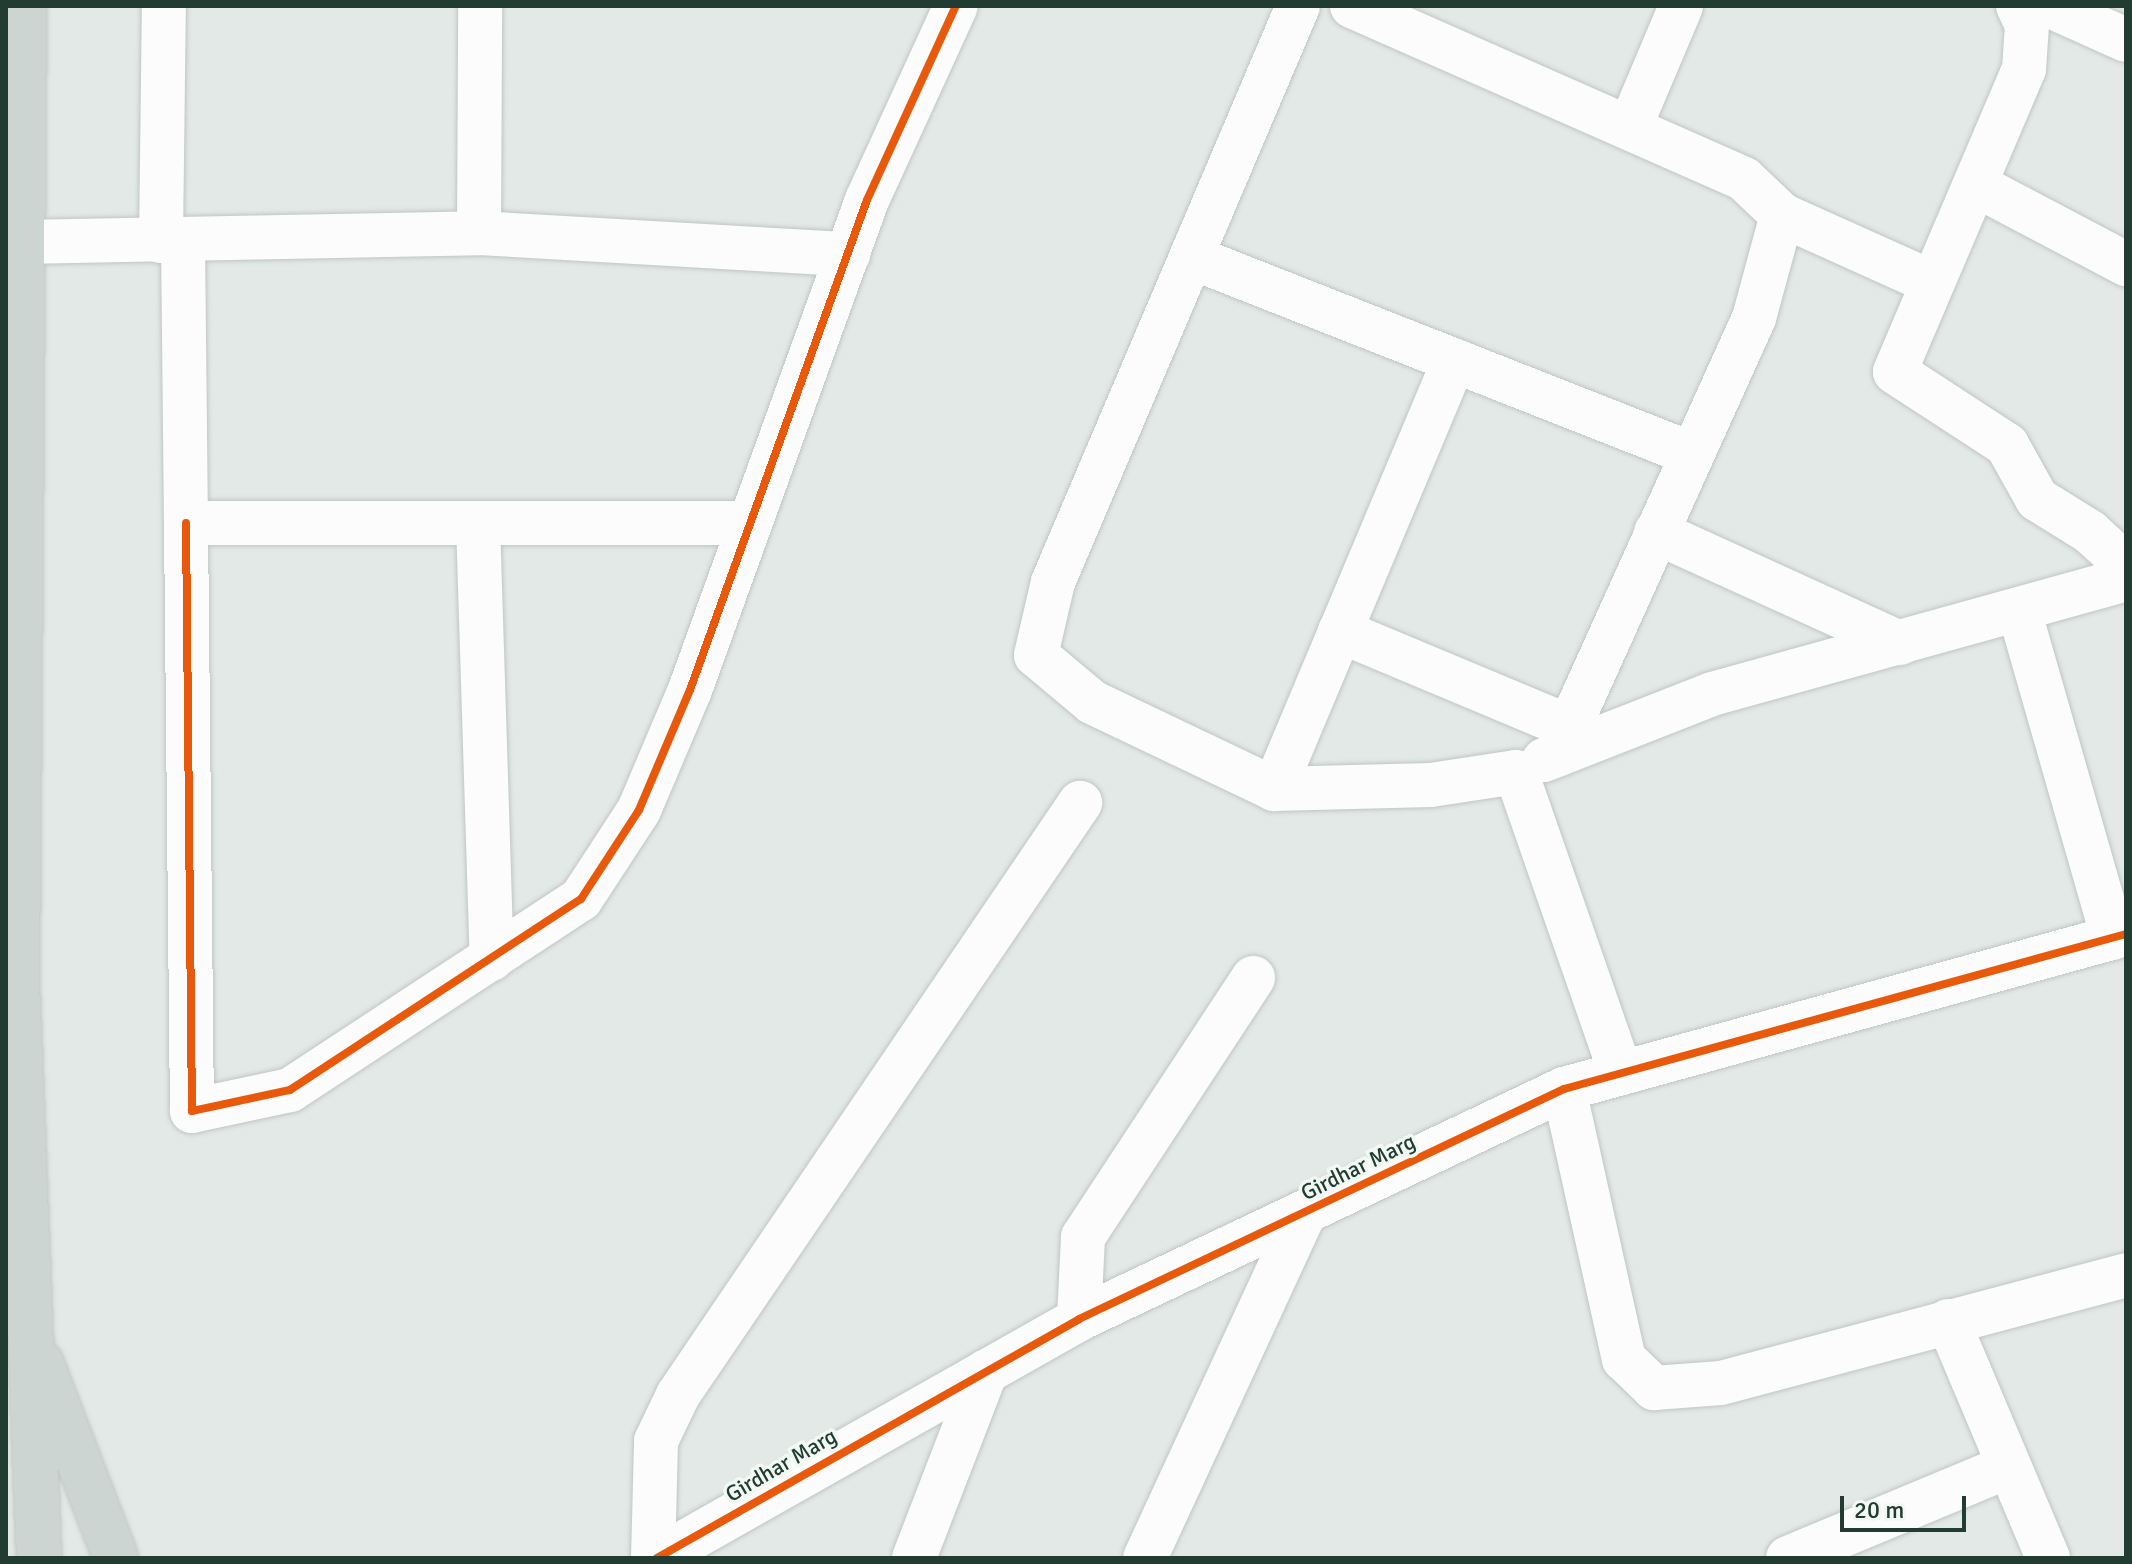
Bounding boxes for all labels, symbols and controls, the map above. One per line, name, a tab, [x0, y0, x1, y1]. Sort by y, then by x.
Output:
street label: Girdhar Marg	[1296, 1128, 1420, 1206]
street label: Girdhar Marg	[721, 1423, 841, 1507]
scale bar	[1844, 1480, 1970, 1530]
text: 20 m	[1854, 1495, 1904, 1525]

